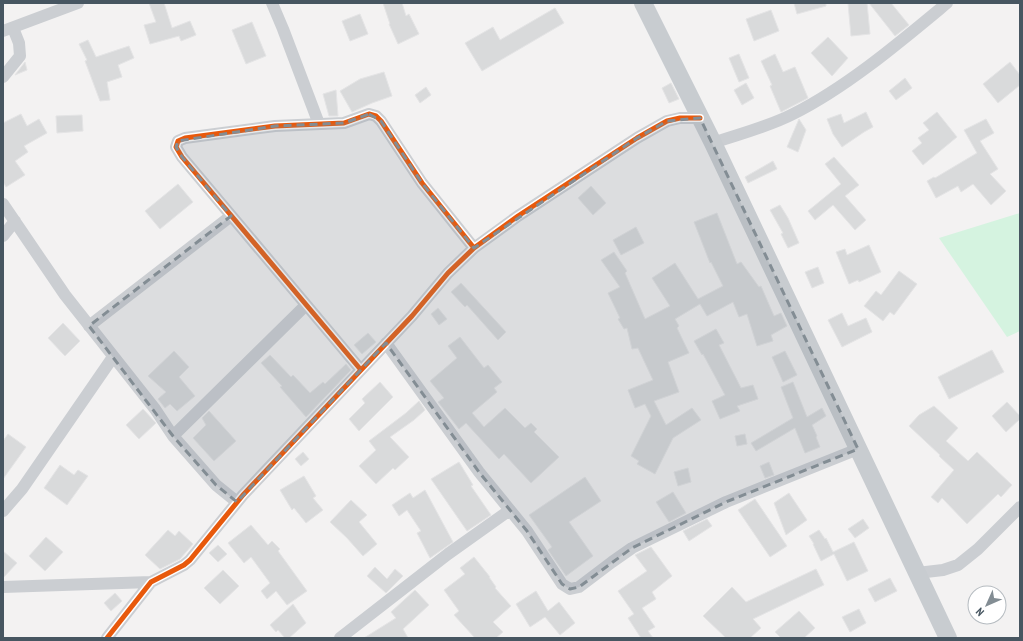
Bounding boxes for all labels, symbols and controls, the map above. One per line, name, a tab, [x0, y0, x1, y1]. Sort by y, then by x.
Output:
north arrow	[967, 585, 1007, 625]
text: N	[973, 605, 987, 619]

